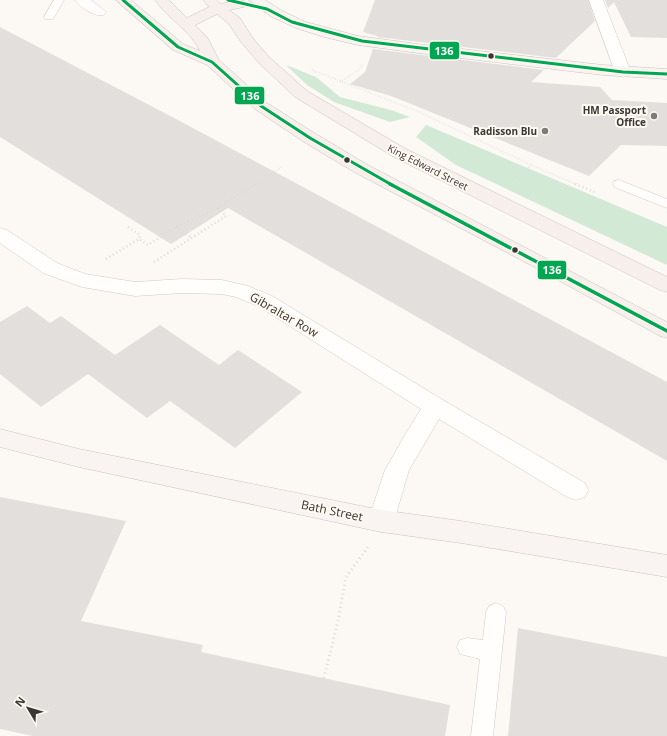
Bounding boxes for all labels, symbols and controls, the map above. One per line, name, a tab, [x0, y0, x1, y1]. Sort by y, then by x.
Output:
line badge: 136	[429, 41, 460, 60]
text: 136	[435, 43, 453, 58]
unlabelled marker	[486, 51, 496, 61]
line badge: 136	[234, 86, 265, 105]
text: 136	[241, 88, 259, 103]
place label: HM Passport Office	[583, 103, 647, 129]
marker: HM Passport Office	[649, 111, 659, 121]
place label: Radisson Blu	[473, 124, 537, 138]
marker: Radisson Blu	[540, 126, 550, 136]
street label: King Edward Street	[385, 141, 471, 194]
unlabelled marker	[342, 155, 352, 165]
unlabelled marker	[510, 245, 520, 255]
line badge: 136	[537, 260, 567, 280]
text: 136	[543, 262, 561, 277]
street label: Gibraltar Row	[247, 288, 322, 341]
street label: Bath Street	[300, 496, 365, 525]
north arrow	[8, 688, 48, 728]
text: N	[11, 693, 28, 710]

